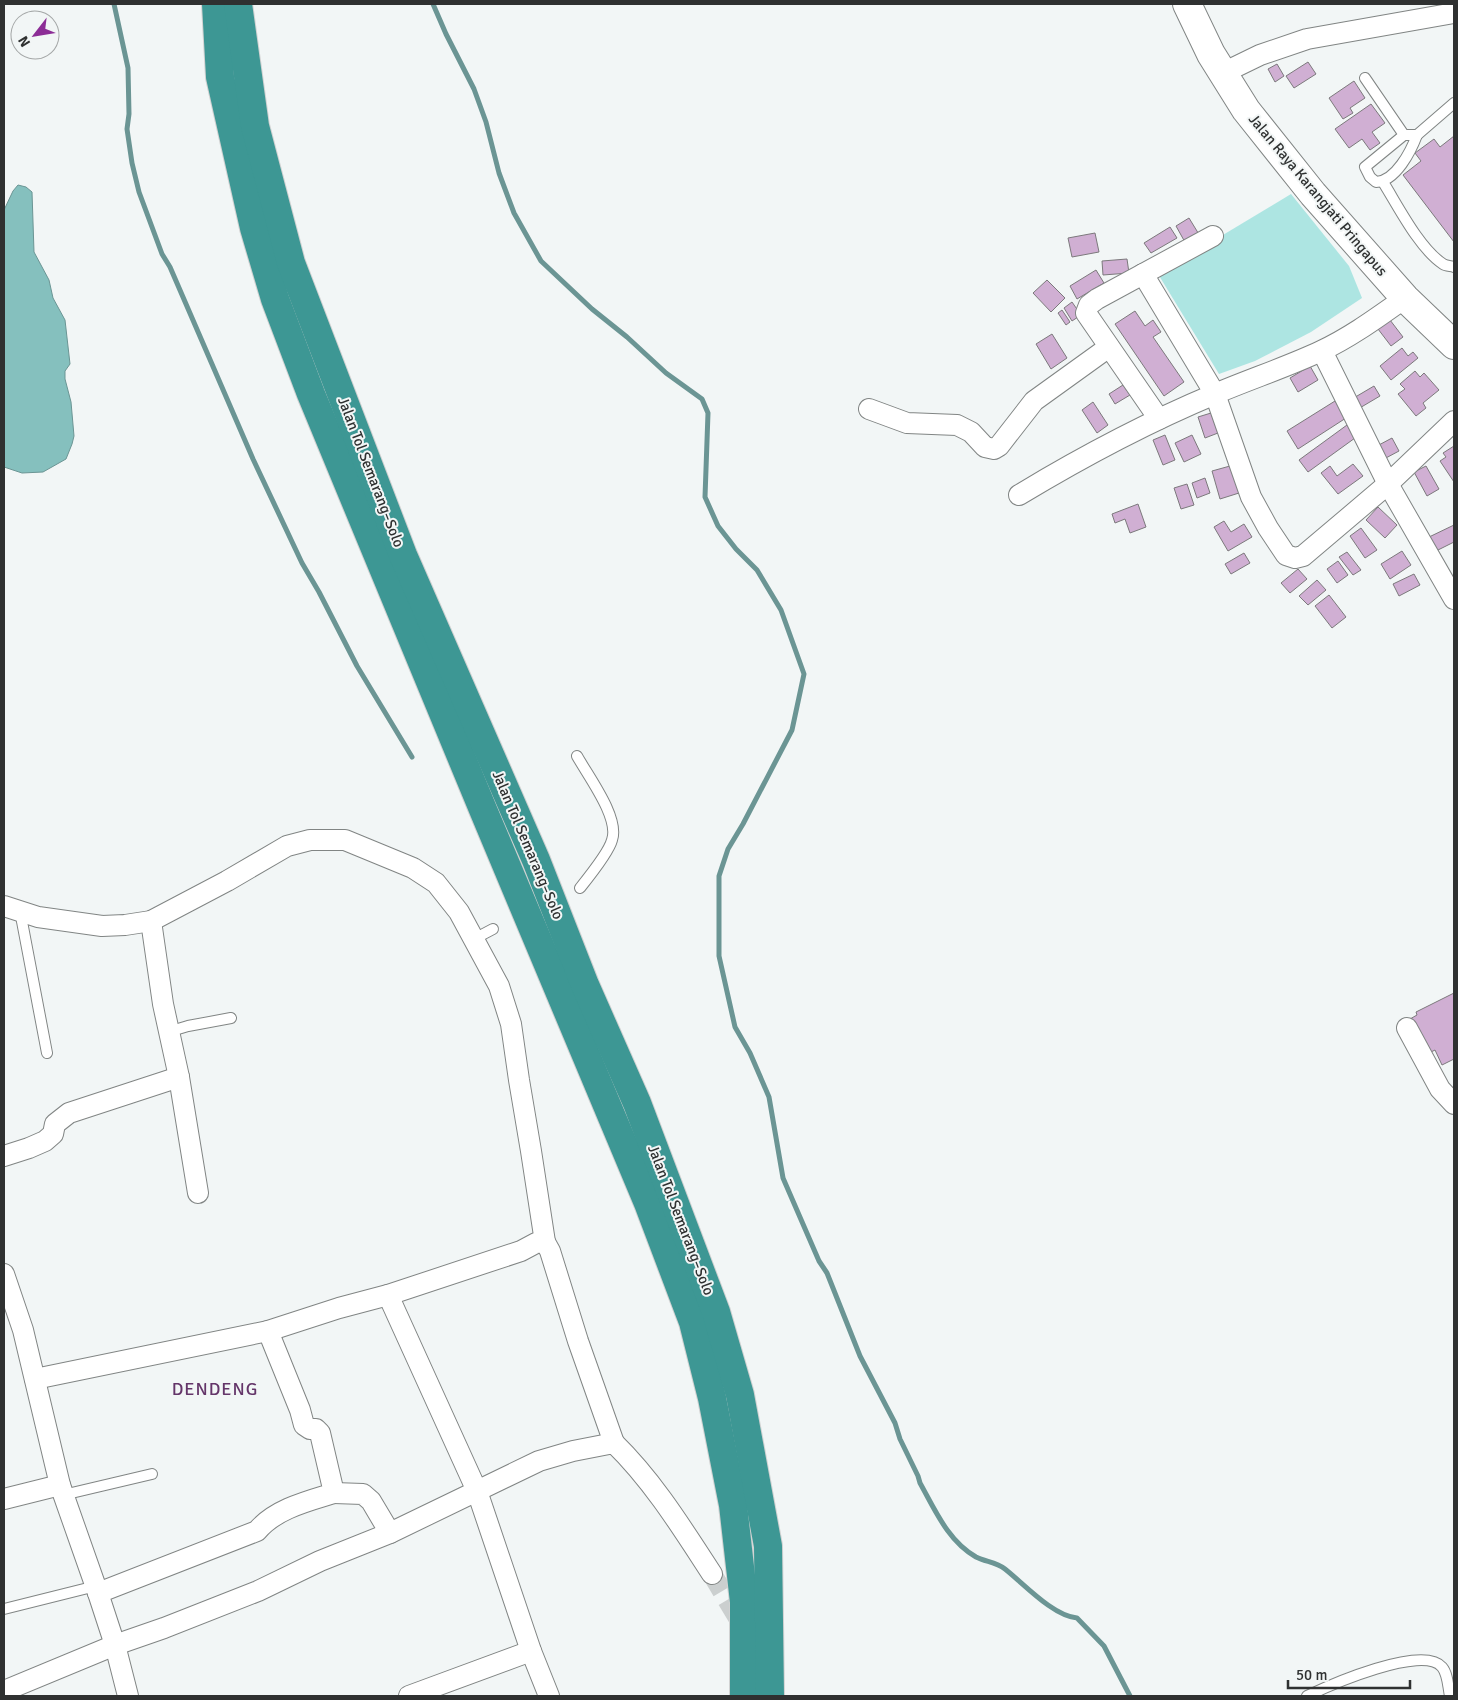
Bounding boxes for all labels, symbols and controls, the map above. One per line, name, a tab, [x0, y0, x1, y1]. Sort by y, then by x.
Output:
north arrow	[10, 10, 60, 60]
text: N	[14, 33, 34, 50]
street label: Jalan Raya Karangjati Pringapus	[1245, 110, 1391, 280]
street label: Jalan Tol Semarang–Solo	[334, 394, 408, 550]
street label: Jalan Tol Semarang–Solo	[489, 768, 568, 922]
street label: Jalan Tol Semarang–Solo	[644, 1142, 718, 1298]
district label: DENDENG	[172, 1378, 258, 1400]
scale bar	[1288, 1658, 1410, 1690]
text: 50 m	[1296, 1666, 1327, 1684]

